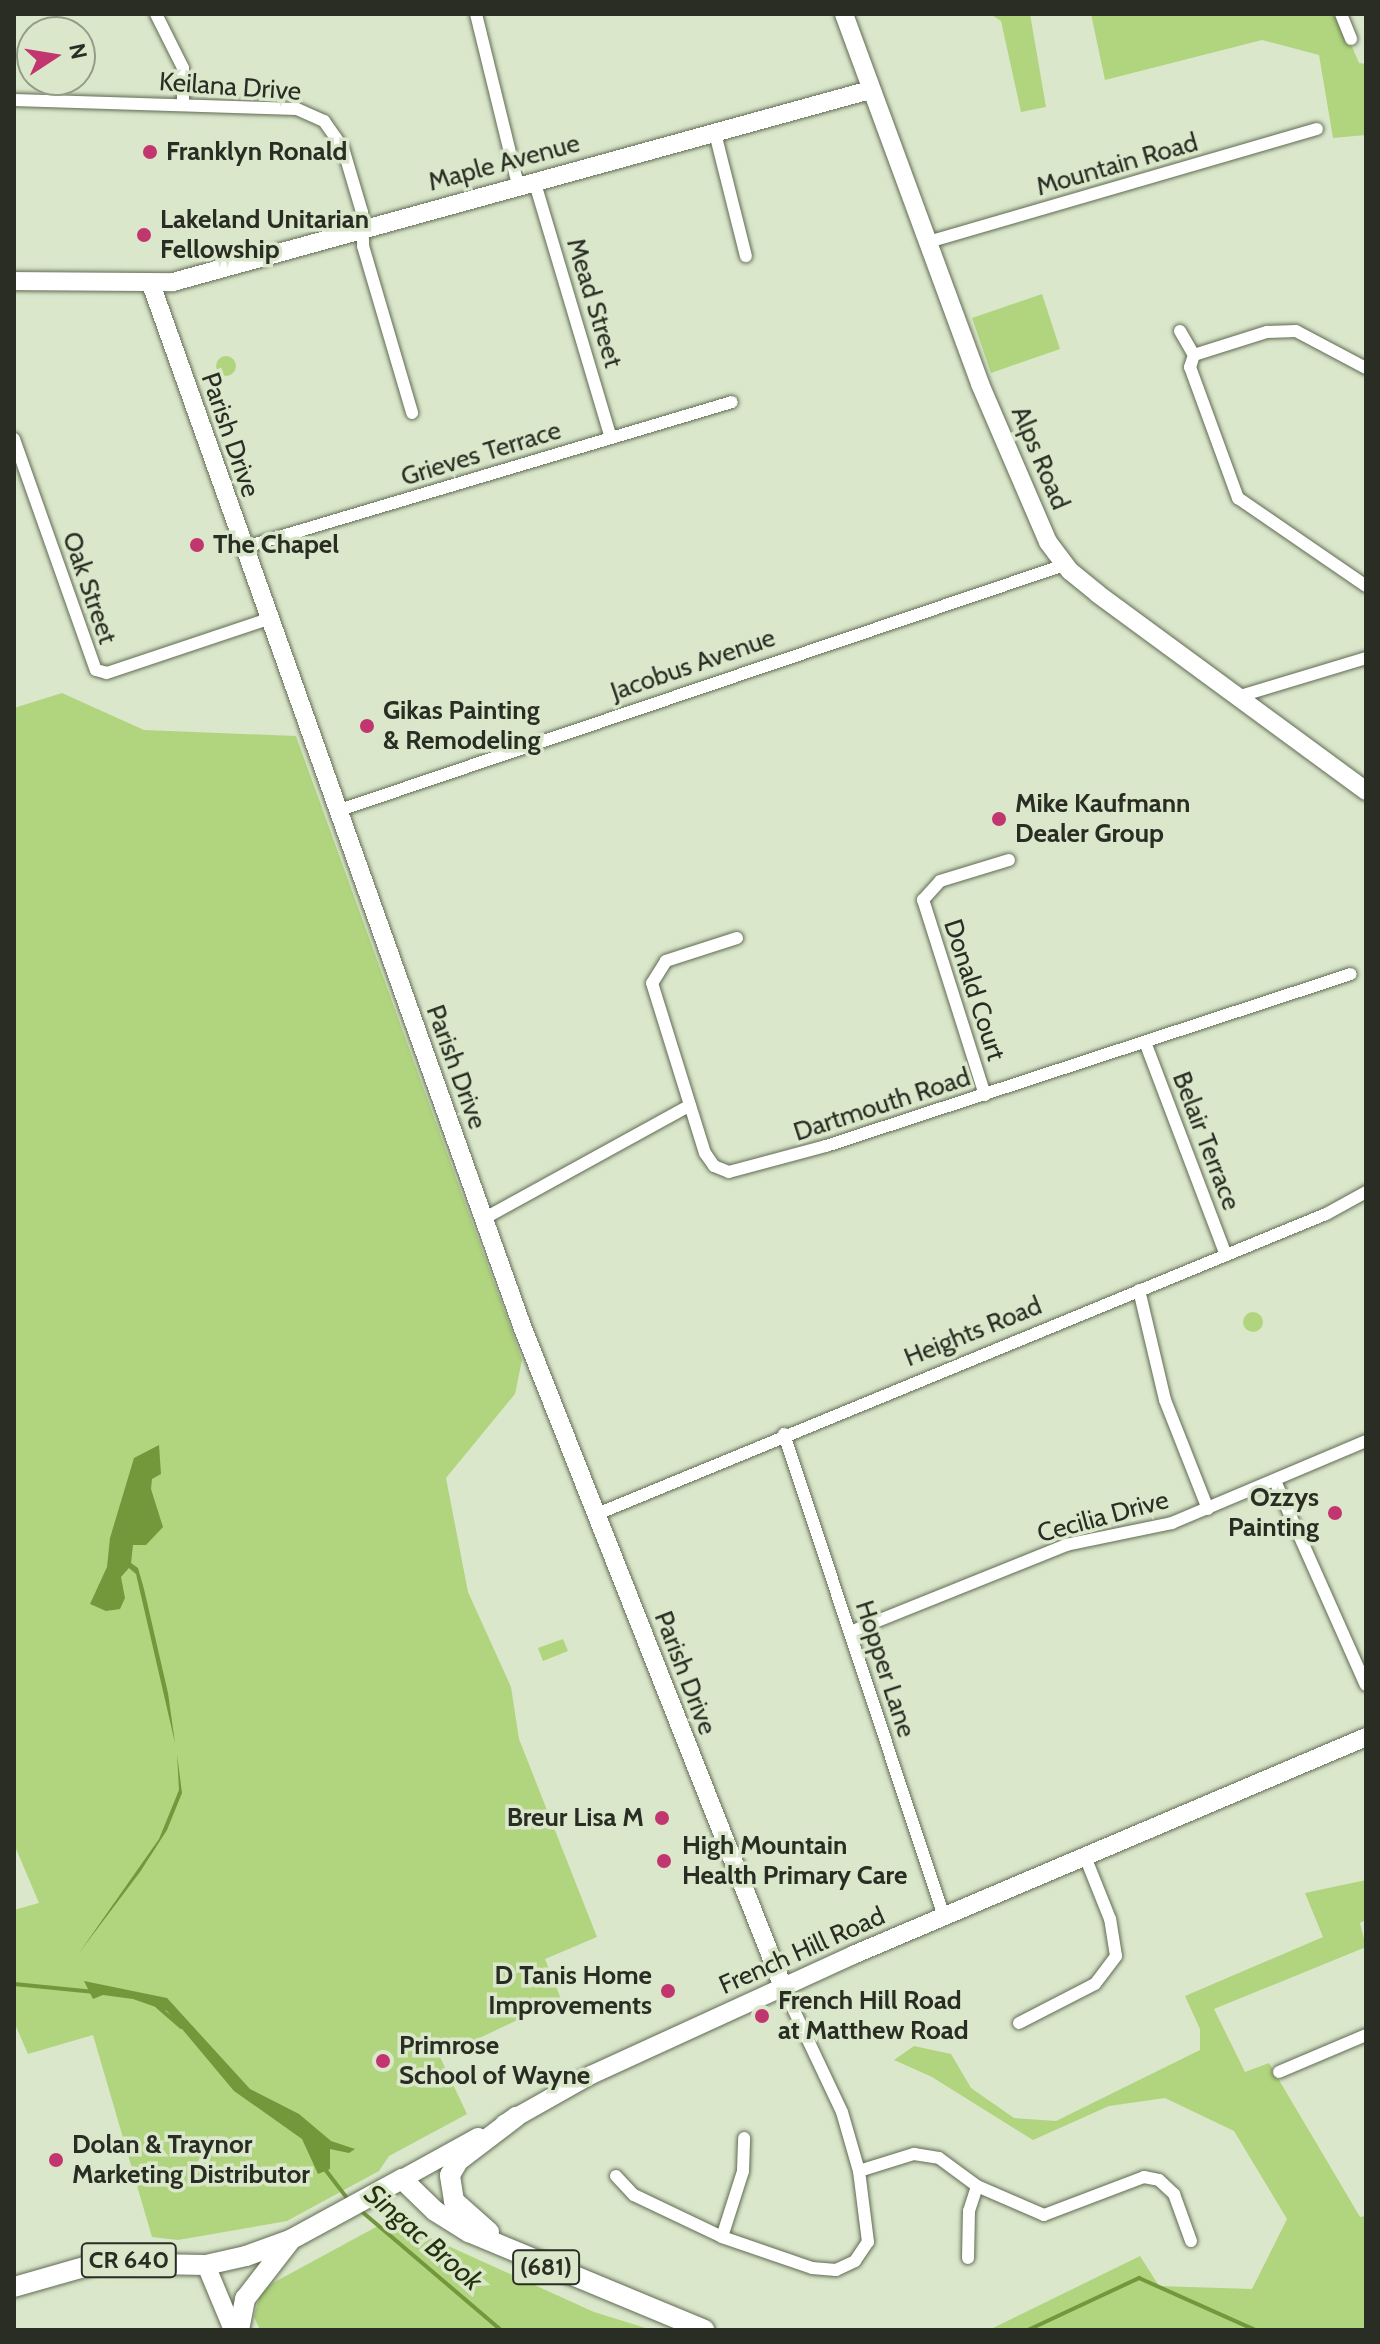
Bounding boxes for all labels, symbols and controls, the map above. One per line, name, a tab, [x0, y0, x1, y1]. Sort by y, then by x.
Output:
north arrow	[16, 16, 96, 96]
text: N	[63, 41, 93, 62]
street label: Keilana Drive	[158, 66, 302, 108]
street label: Mountain Road	[1033, 127, 1201, 203]
street label: Maple Avenue	[425, 128, 583, 198]
place label: Franklyn Ronald	[166, 136, 347, 168]
marker: Franklyn Ronald	[141, 143, 159, 161]
place label: Lakeland Unitarian Fellowship	[160, 204, 369, 266]
marker: Lakeland Unitarian Fellowship	[135, 226, 153, 244]
street label: Mead Street	[560, 235, 628, 371]
street label: Parish Drive	[194, 369, 266, 501]
street label: Alps Road	[1004, 402, 1076, 514]
street label: Grieves Terrace	[397, 415, 565, 493]
street label: Oak Street	[55, 528, 123, 648]
place label: The Chapel	[213, 529, 339, 561]
marker: The Chapel	[188, 536, 206, 554]
street label: Jacobus Avenue	[607, 622, 779, 708]
place label: Gikas Painting & Remodeling	[383, 695, 540, 756]
marker: Gikas Painting & Remodeling	[358, 717, 376, 735]
place label: Mike Kaufmann Dealer Group	[1015, 788, 1190, 850]
marker: Mike Kaufmann Dealer Group	[990, 810, 1008, 828]
street label: Donald Court	[936, 915, 1012, 1065]
street label: Parish Drive	[419, 1001, 493, 1133]
street label: Dartmouth Road	[790, 1062, 974, 1148]
street label: Belair Terrace	[1165, 1067, 1247, 1215]
street label: Heights Road	[900, 1290, 1046, 1374]
place label: Ozzys Painting	[1228, 1482, 1319, 1544]
street label: Cecilia Drive	[1034, 1485, 1172, 1549]
marker: Ozzys Painting	[1326, 1504, 1344, 1522]
street label: Hopper Lane	[848, 1597, 922, 1741]
street label: Parish Drive	[647, 1607, 723, 1739]
place label: Breur Lisa M	[507, 1802, 644, 1834]
marker: Breur Lisa M	[651, 1807, 673, 1829]
place label: High Mountain Health Primary Care	[682, 1830, 907, 1892]
marker: High Mountain Health Primary Care	[653, 1850, 675, 1872]
street label: French Hill Road	[714, 1901, 890, 2001]
place label: D Tanis Home Improvements	[488, 1960, 652, 2022]
marker: D Tanis Home Improvements	[659, 1982, 677, 2000]
place label: French Hill Road at Matthew Road	[778, 1985, 969, 2046]
marker: French Hill Road at Matthew Road	[753, 2007, 771, 2025]
place label: Primrose School of Wayne	[399, 2030, 590, 2092]
marker: Primrose School of Wayne	[374, 2052, 392, 2070]
place label: Dolan & Traynor Marketing Distributor	[72, 2129, 310, 2190]
marker: Dolan & Traynor Marketing Distributor	[47, 2151, 65, 2169]
water label: Singac Brook	[358, 2177, 490, 2297]
road number: CR 640	[79, 2240, 179, 2280]
road number: (681)	[512, 2247, 580, 2287]

